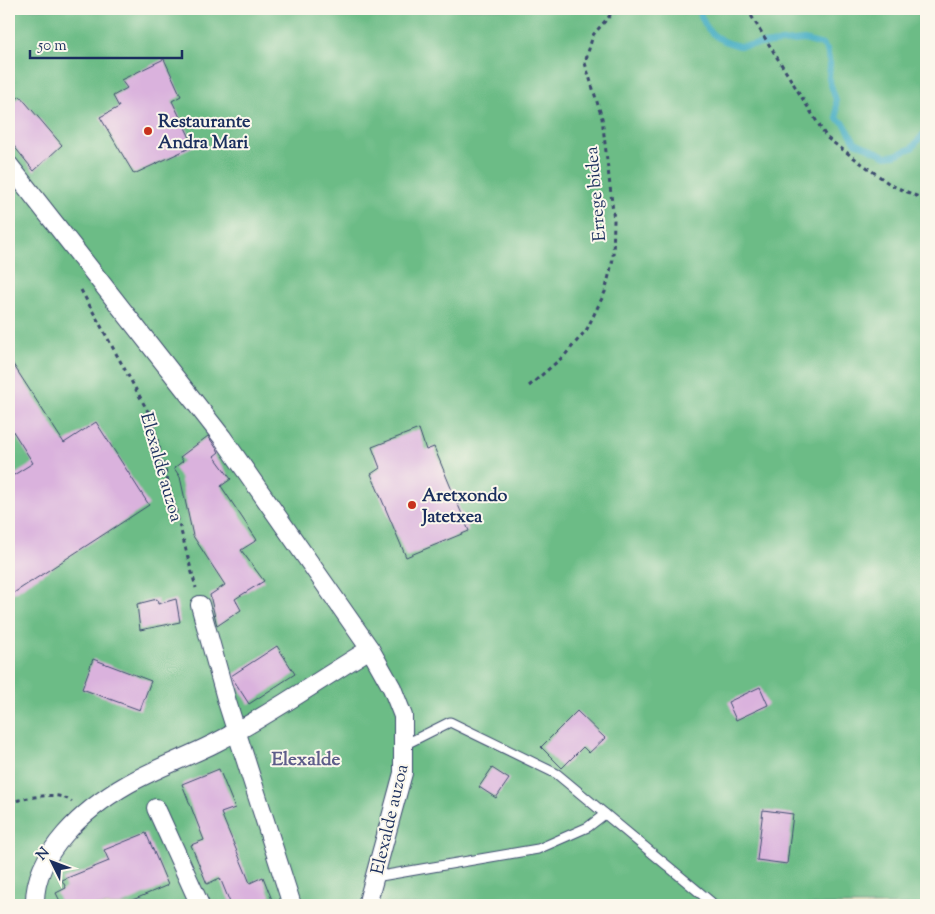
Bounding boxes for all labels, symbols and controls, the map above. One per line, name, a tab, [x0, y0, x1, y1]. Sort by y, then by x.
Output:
scale bar	[30, 28, 182, 60]
text: 50 m	[37, 36, 67, 57]
place label: Restaurante Andra Mari	[158, 110, 251, 157]
marker: Restaurante Andra Mari	[142, 125, 154, 137]
street label: Errege bidea	[580, 145, 614, 242]
street label: Elexalde auzoa	[132, 410, 188, 525]
place label: Aretxondo Jatetxea	[420, 484, 507, 531]
marker: Aretxondo Jatetxea	[406, 499, 418, 511]
district label: Elexalde	[272, 747, 341, 774]
street label: Elexalde auzoa	[366, 762, 416, 877]
north arrow	[28, 836, 78, 886]
text: N	[33, 844, 55, 865]

